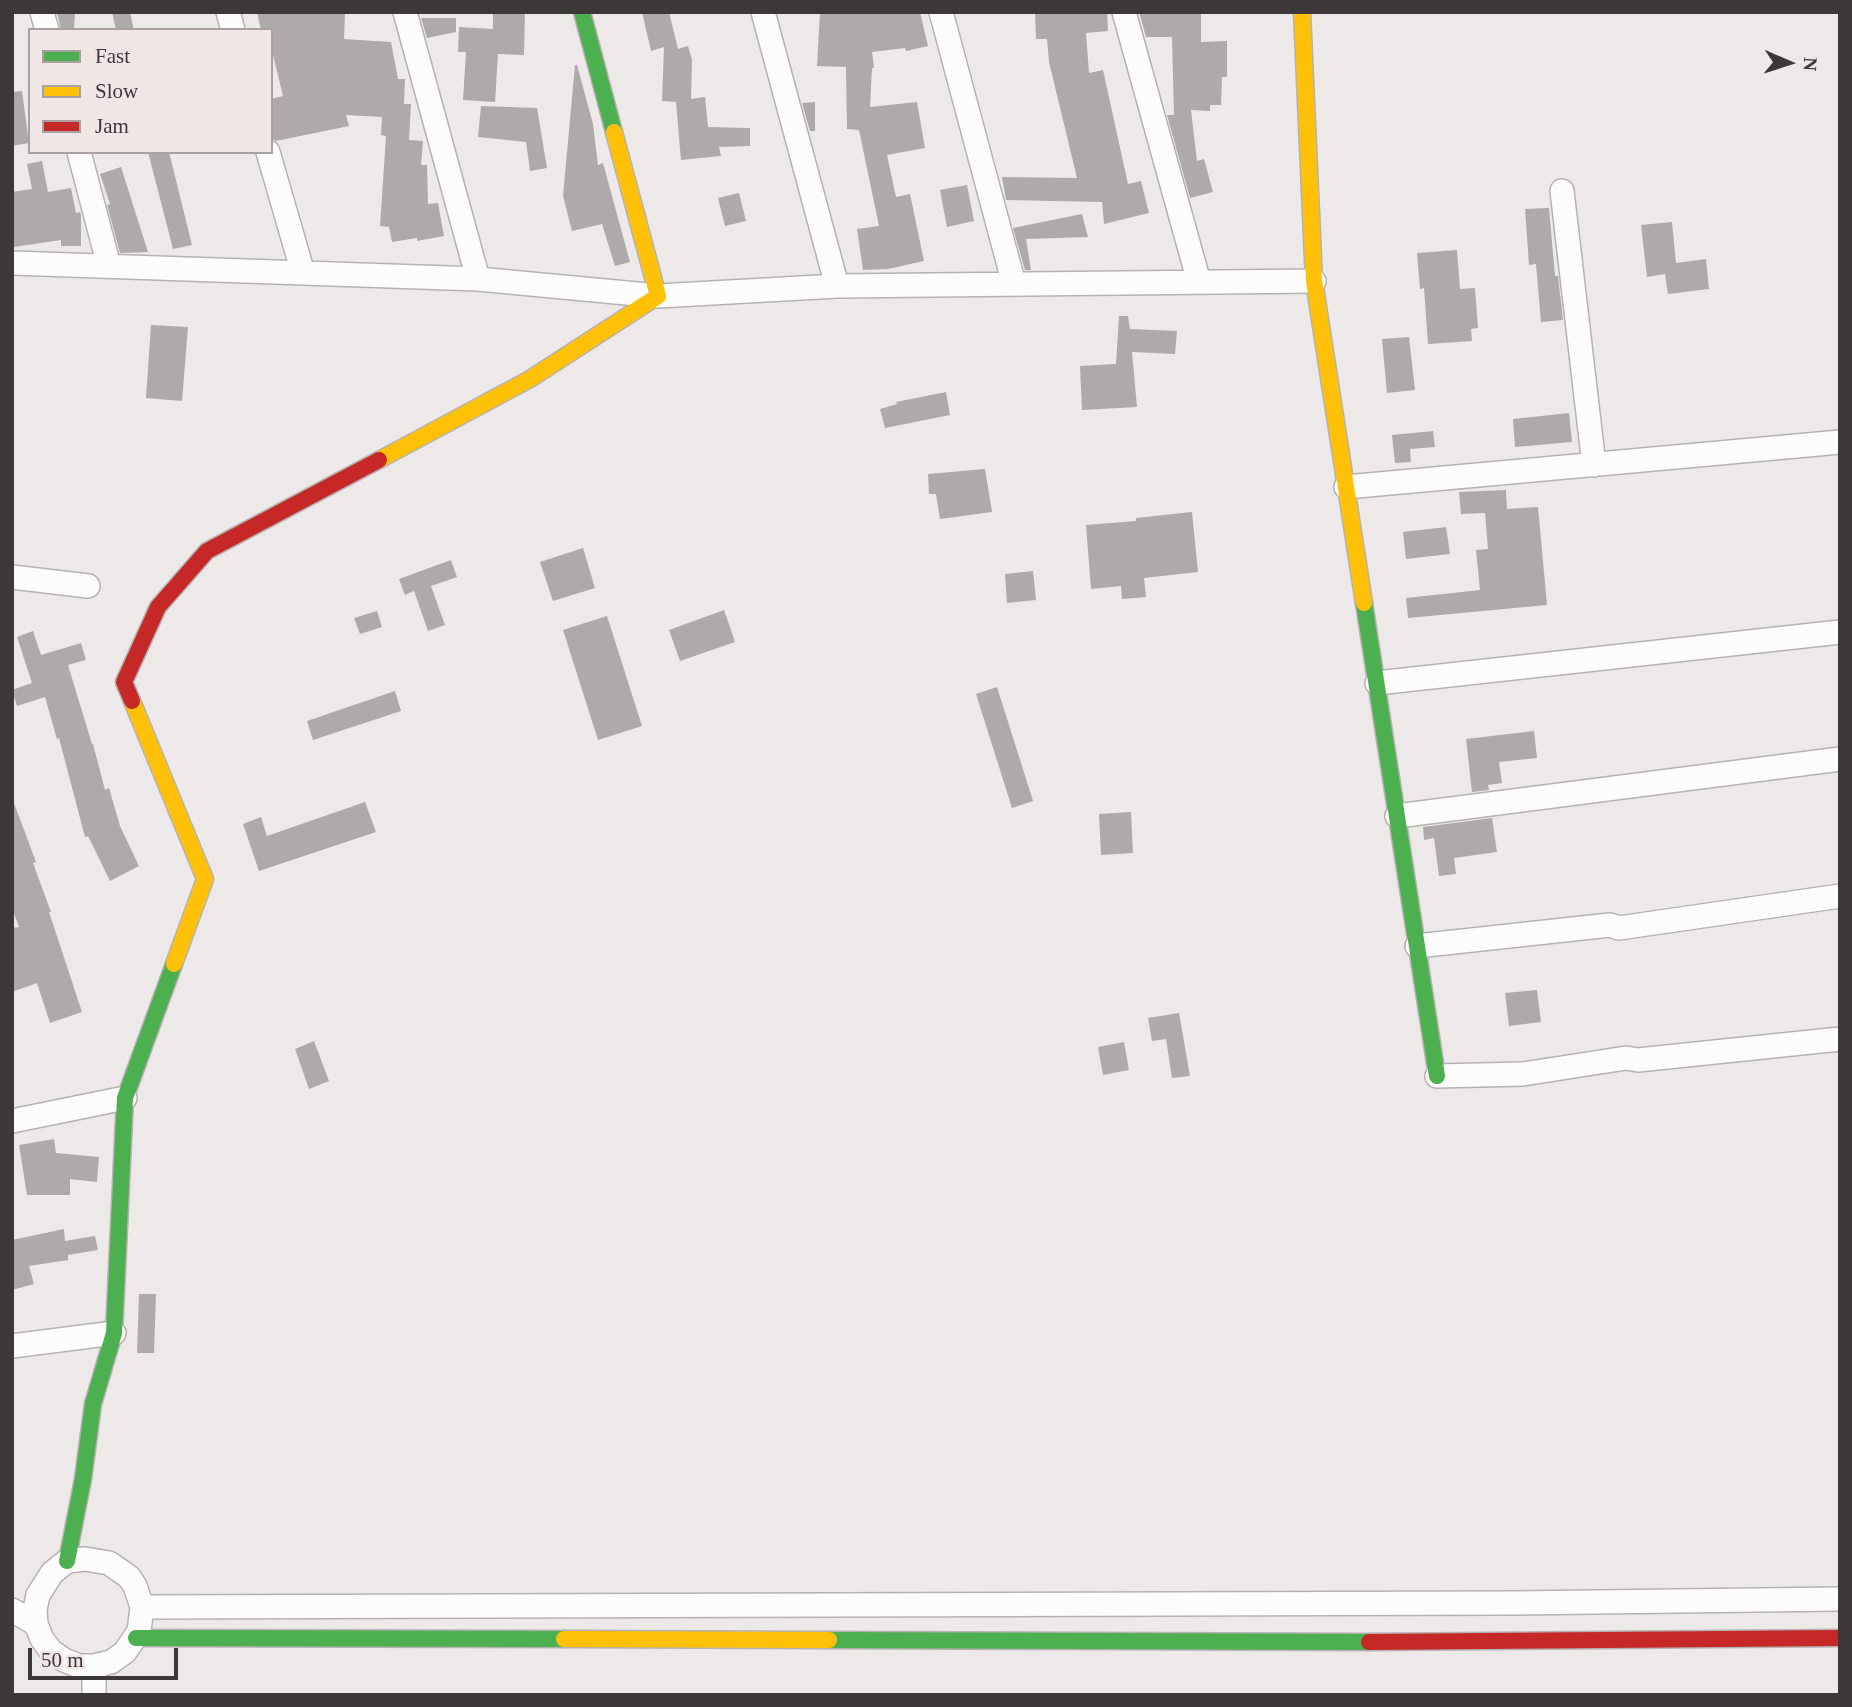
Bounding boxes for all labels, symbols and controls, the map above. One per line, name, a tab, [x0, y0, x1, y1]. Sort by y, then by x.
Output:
legend	[28, 28, 273, 154]
north arrow	[1754, 28, 1824, 98]
text: Fast	[95, 44, 130, 68]
text: N	[1800, 57, 1821, 72]
text: Slow	[95, 79, 138, 103]
text: Jam	[95, 114, 129, 138]
scale bar	[32, 1634, 182, 1678]
text: 50 m	[41, 1648, 84, 1672]

